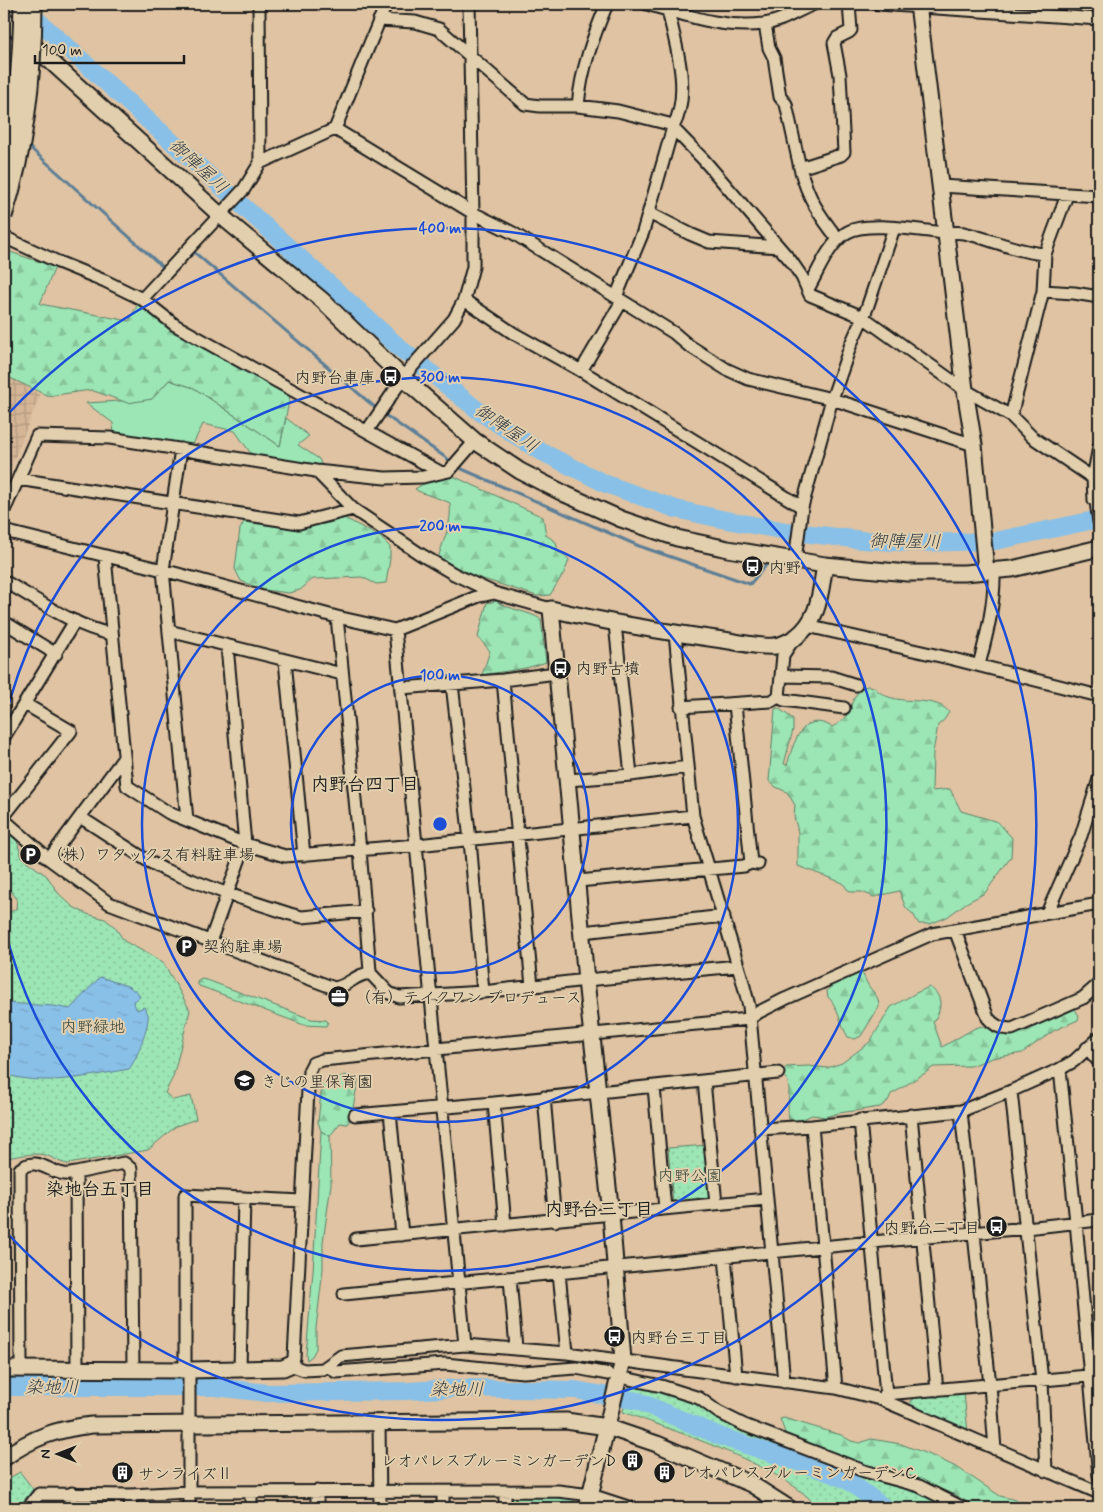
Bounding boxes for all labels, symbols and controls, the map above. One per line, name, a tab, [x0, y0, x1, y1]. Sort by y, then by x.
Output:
scale bar	[35, 32, 184, 64]
text: 100 m	[42, 41, 82, 61]
water label: 御陣屋川	[164, 134, 233, 200]
text: 400 m	[419, 219, 461, 239]
bus stop icon: 内野台車庫	[379, 365, 403, 389]
place label: 内野台車庫	[295, 368, 375, 389]
text: 300 m	[420, 368, 460, 388]
water label: 御陣屋川	[470, 399, 543, 459]
text: 200 m	[420, 517, 461, 537]
water label: 御陣屋川	[869, 529, 941, 555]
bus stop icon: 内野	[741, 555, 765, 579]
place label: 内野	[769, 558, 801, 579]
bus stop icon: 内野古墳	[548, 656, 572, 680]
place label: 内野古墳	[576, 659, 640, 680]
text: 100 m	[420, 666, 460, 686]
district label: 内野台四丁目	[311, 773, 419, 797]
centre of rings	[431, 815, 449, 833]
parking icon: （株）ワタックス有料駐車場	[19, 842, 43, 866]
place label: （株）ワタックス有料駐車場	[47, 845, 255, 866]
parking icon: 契約駐車場	[175, 934, 199, 958]
place label: 契約駐車場	[203, 937, 283, 958]
office icon: （有）テイクワン プロデュース	[327, 985, 351, 1009]
place label: （有）テイクワン プロデュース	[355, 988, 582, 1009]
park label: 内野緑地	[61, 1017, 125, 1038]
school or university icon: きじの里保育園	[233, 1069, 257, 1093]
place label: きじの里保育園	[261, 1072, 373, 1093]
park label: 内野公園	[658, 1166, 722, 1187]
district label: 染地台五丁目	[46, 1178, 154, 1202]
district label: 内野台三丁目	[545, 1198, 653, 1222]
bus stop icon: 内野台二丁目	[984, 1215, 1008, 1239]
place label: 内野台二丁目	[884, 1218, 980, 1239]
bus stop icon: 内野台三丁目	[603, 1325, 627, 1349]
place label: 内野台三丁目	[631, 1328, 727, 1349]
water label: 染地川	[25, 1376, 79, 1400]
water label: 染地川	[430, 1378, 484, 1402]
north arrow	[32, 1430, 82, 1480]
building icon: レオパレスブルーミンガーデンD	[620, 1448, 644, 1472]
text: N	[37, 1449, 55, 1459]
place label: レオパレスブルーミンガーデンD	[381, 1451, 616, 1472]
building icon: レオパレスブルーミンガーデンC	[653, 1460, 677, 1484]
building icon: サンライズⅡ	[110, 1461, 134, 1485]
place label: レオパレスブルーミンガーデンC	[681, 1463, 916, 1484]
place label: サンライズⅡ	[138, 1464, 233, 1485]

